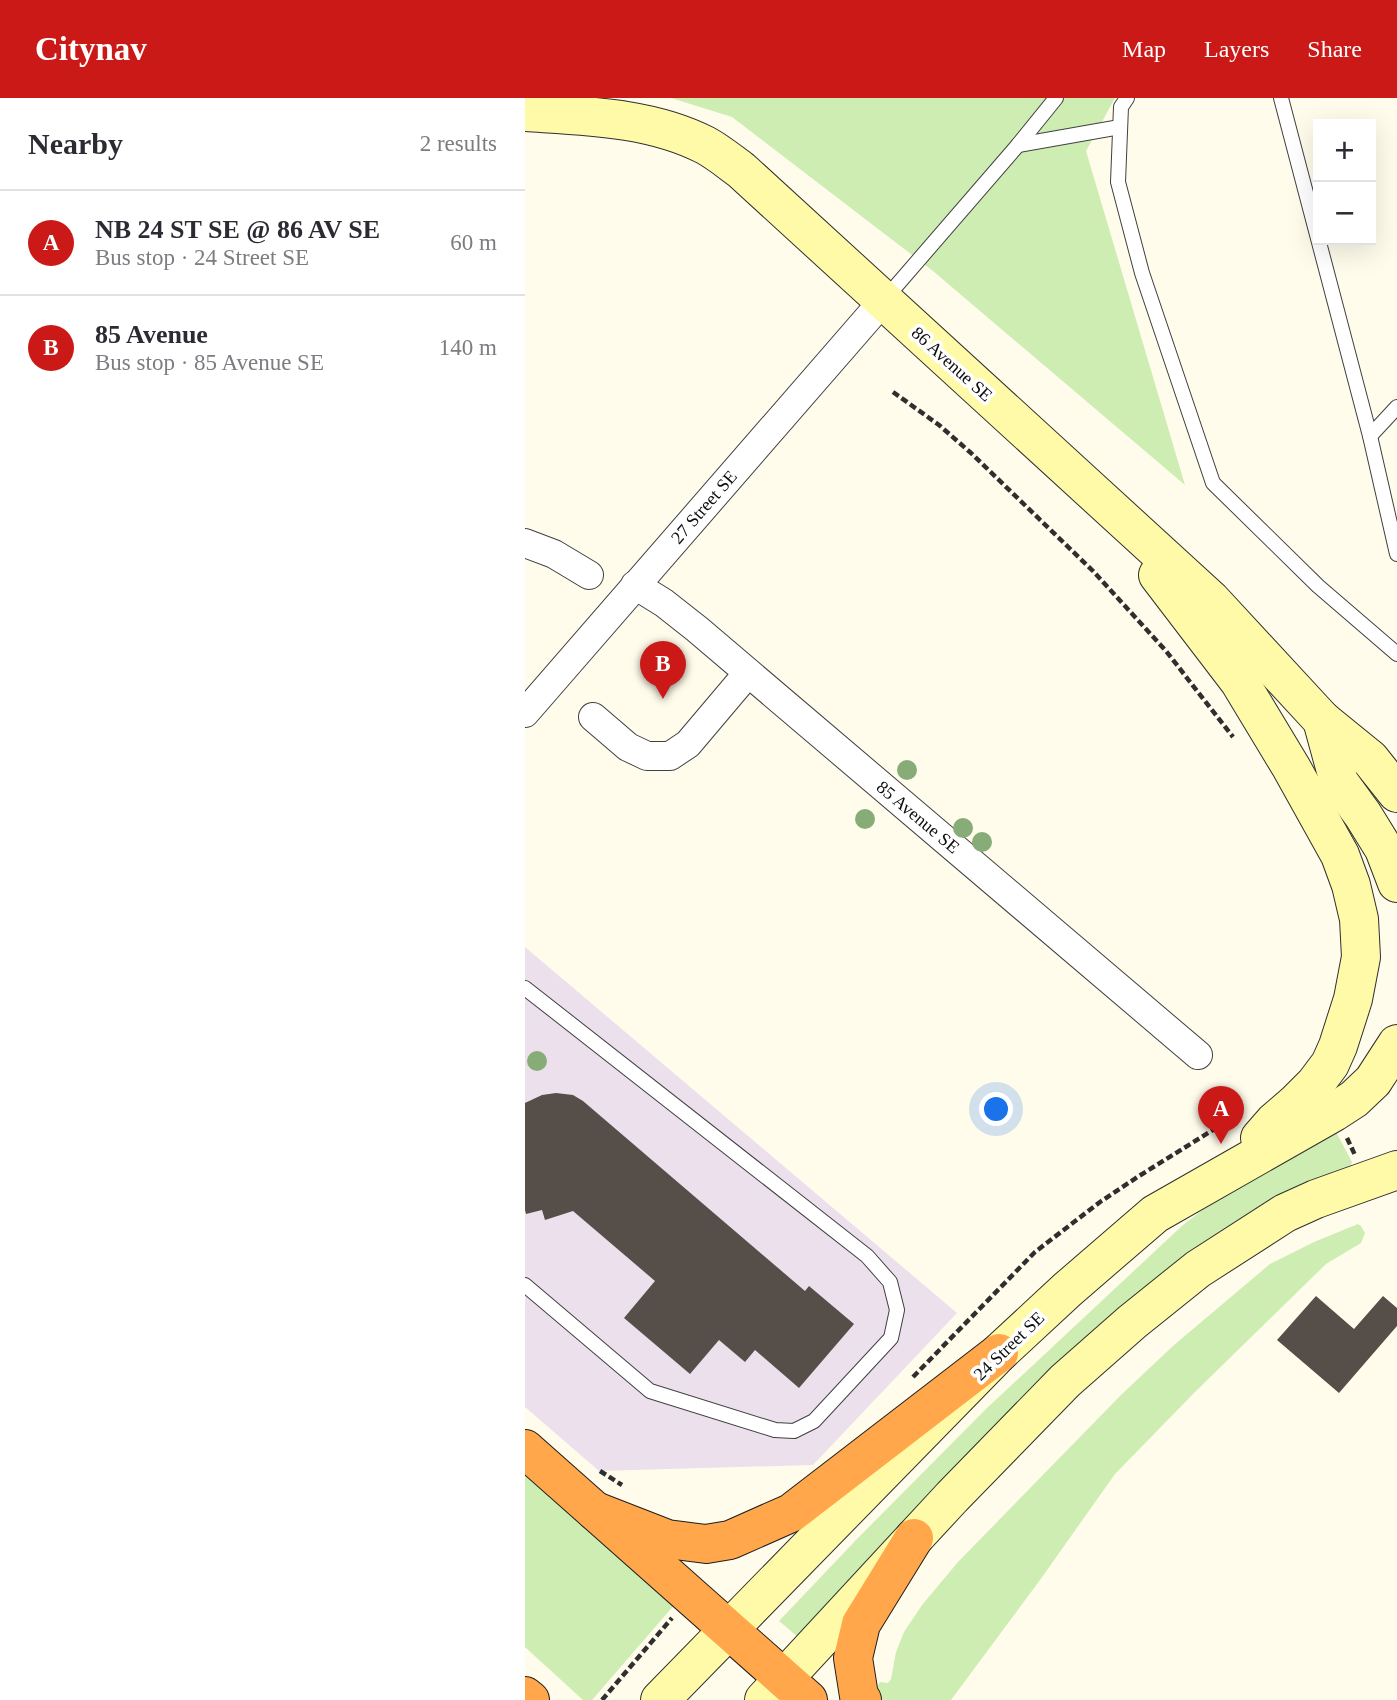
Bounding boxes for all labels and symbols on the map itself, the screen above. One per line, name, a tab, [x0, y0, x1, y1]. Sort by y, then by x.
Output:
street label: 86 Avenue SE	[908, 323, 996, 405]
street label: 27 Street SE	[667, 466, 741, 548]
pin: B	[640, 641, 686, 699]
street label: 85 Avenue SE	[873, 777, 963, 857]
pin: A	[1198, 1086, 1244, 1144]
your location	[979, 1092, 1013, 1126]
street label: 24 Street SE	[970, 1308, 1048, 1384]

